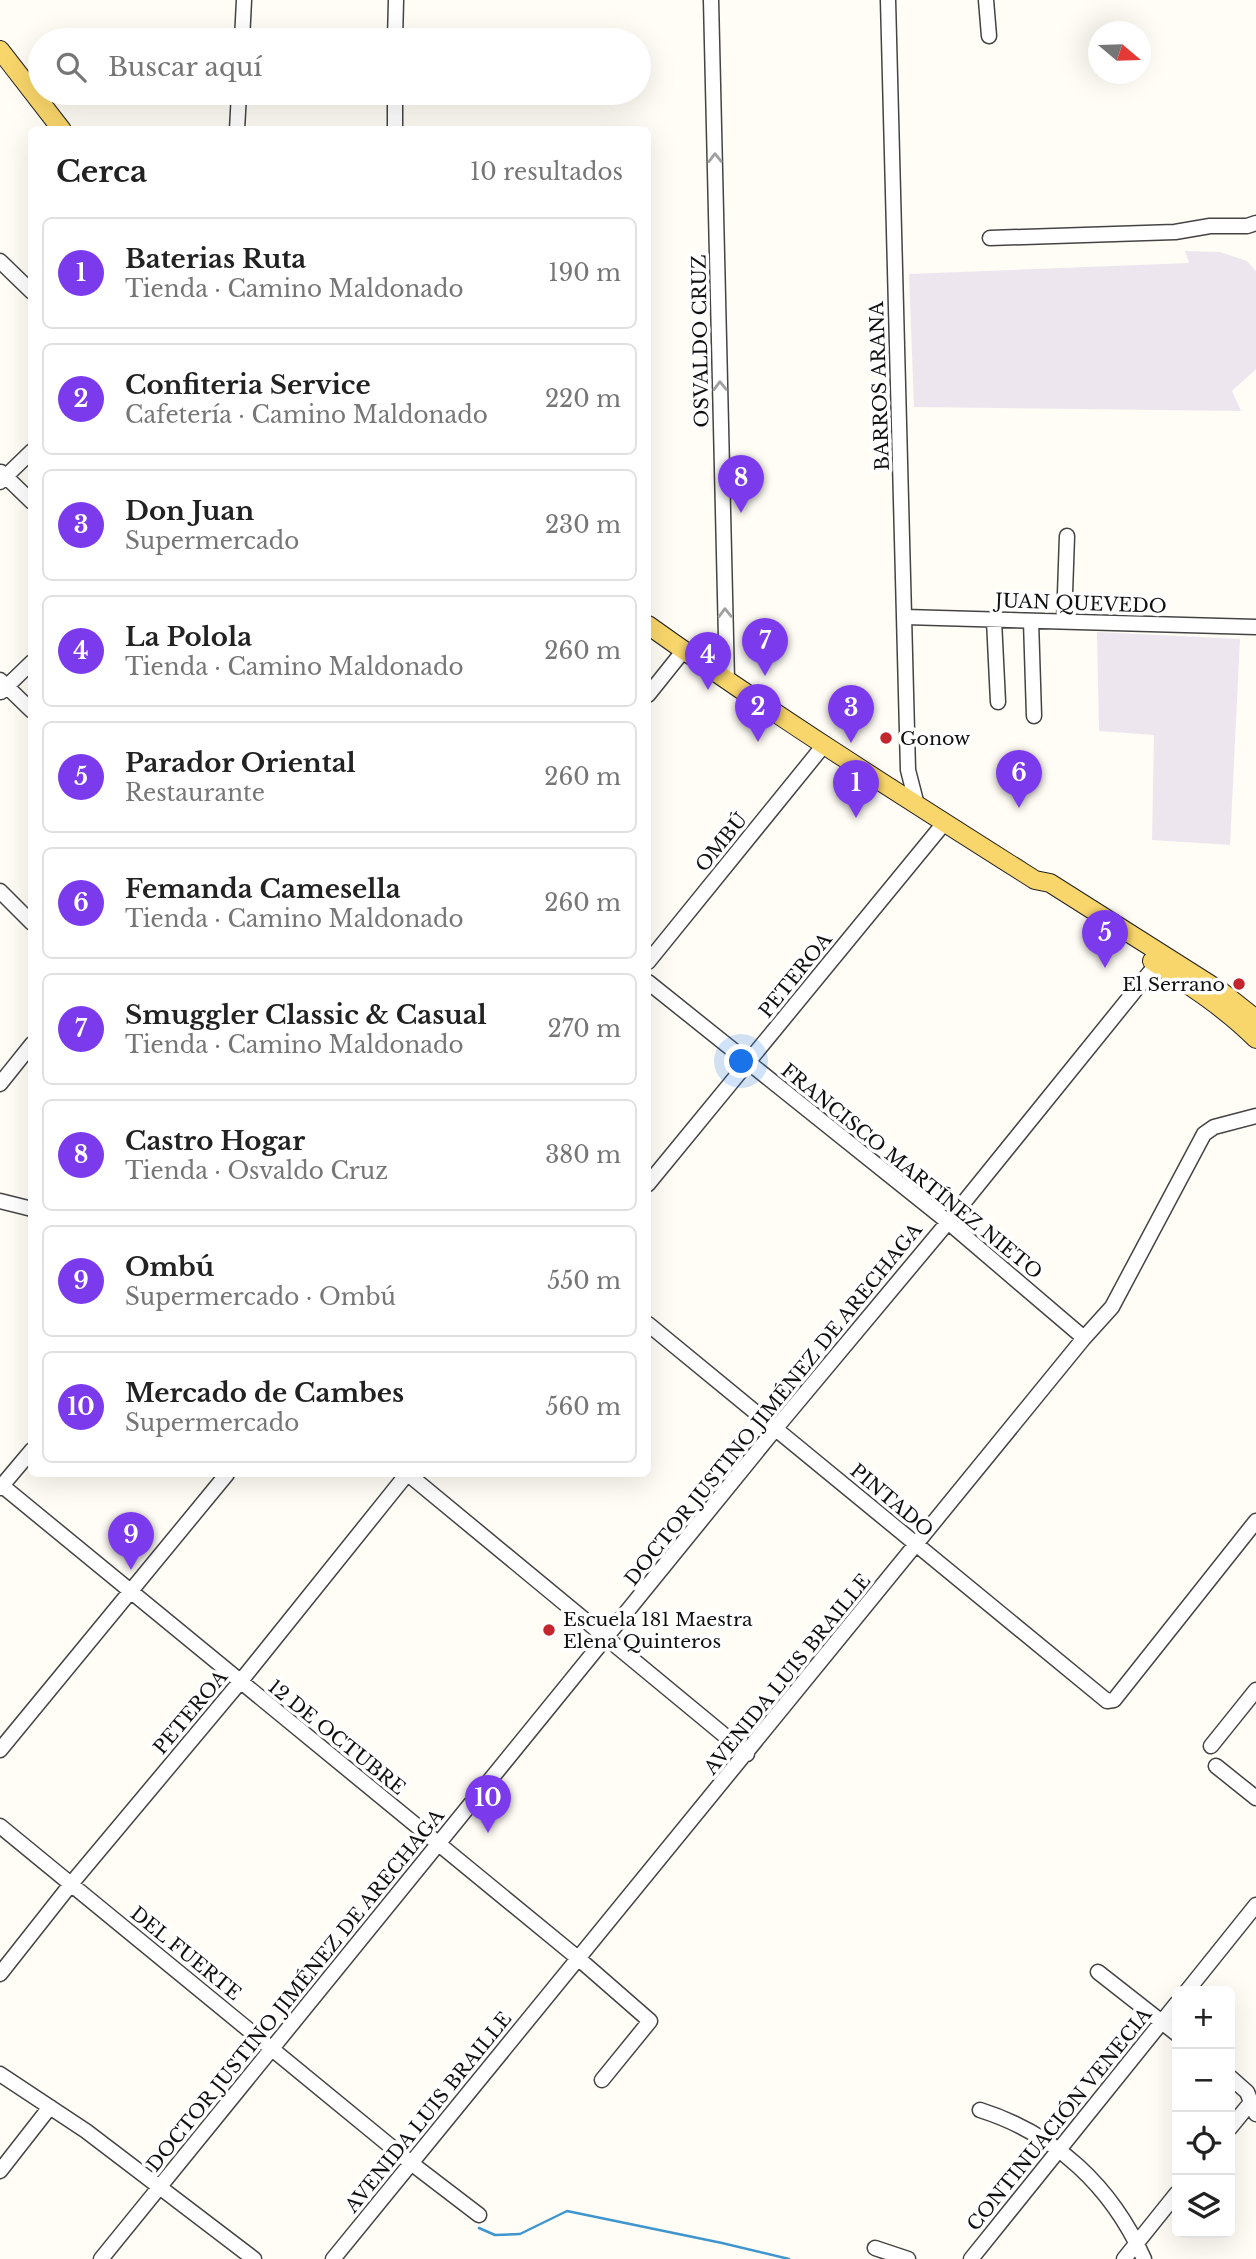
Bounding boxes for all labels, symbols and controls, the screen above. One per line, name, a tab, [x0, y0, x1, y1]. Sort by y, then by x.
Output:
north arrow	[1088, 21, 1151, 84]
search box	[28, 28, 651, 105]
icon: search	[52, 48, 90, 86]
text: Buscar aquí	[108, 51, 262, 83]
one-way arrow	[707, 152, 723, 163]
text: Cerca	[56, 153, 147, 190]
text: 10 resultados	[470, 158, 623, 186]
text: Baterias Ruta	[125, 243, 306, 275]
street label: OSVALDO CRUZ	[687, 254, 714, 428]
text: 1	[76, 259, 86, 287]
text: 190 m	[548, 259, 621, 287]
text: Tienda · Camino Maldonado	[125, 275, 464, 303]
street label: BARROS ARANA	[865, 301, 894, 471]
text: Confiteria Service	[125, 369, 371, 401]
one-way arrow	[712, 380, 728, 390]
text: 2	[74, 385, 88, 413]
text: 220 m	[545, 385, 621, 413]
text: Cafetería · Camino Maldonado	[125, 401, 488, 429]
pin: 8	[718, 455, 764, 513]
text: Don Juan	[125, 495, 254, 527]
text: 3	[74, 511, 88, 539]
text: 230 m	[545, 511, 621, 539]
text: Supermercado	[125, 527, 299, 555]
street label: JUAN QUEVEDO	[992, 589, 1167, 618]
one-way arrow	[718, 607, 733, 618]
pin: 7	[742, 618, 788, 676]
text: La Polola	[125, 621, 252, 653]
pin: 4	[685, 632, 731, 690]
text: 4	[73, 637, 89, 665]
text: 260 m	[544, 637, 621, 665]
text: Tienda · Camino Maldonado	[125, 653, 464, 681]
pin: 2	[735, 684, 781, 742]
pin: 3	[828, 685, 874, 743]
place label: Gonow	[900, 727, 970, 750]
marker: Gonow	[878, 730, 894, 746]
text: Parador Oriental	[125, 747, 356, 779]
pin: 6	[996, 750, 1042, 808]
pin: 1	[833, 760, 879, 818]
text: 5	[74, 763, 88, 791]
text: 260 m	[544, 763, 621, 791]
text: Restaurante	[125, 779, 265, 807]
street label: OMBÚ	[691, 808, 752, 876]
text: Femanda Camesella	[125, 873, 401, 905]
text: 6	[73, 889, 89, 917]
text: 260 m	[544, 889, 621, 917]
text: Tienda · Camino Maldonado	[125, 905, 464, 933]
pin: 5	[1082, 910, 1128, 968]
street label: PETEROA	[754, 928, 837, 1022]
place label: El Serrano	[1122, 973, 1225, 996]
marker: El Serrano	[1231, 976, 1247, 992]
text: Smuggler Classic & Casual	[125, 999, 487, 1031]
text: 7	[75, 1015, 87, 1043]
text: 270 m	[548, 1015, 621, 1043]
text: Tienda · Camino Maldonado	[125, 1031, 464, 1059]
your location	[724, 1044, 758, 1078]
street label: FRANCISCO MARTÍNEZ NIETO	[777, 1059, 1047, 1284]
text: Castro Hogar	[125, 1125, 305, 1157]
text: 8	[74, 1141, 88, 1169]
text: 380 m	[545, 1141, 621, 1169]
text: Tienda · Osvaldo Cruz	[125, 1157, 388, 1185]
street label: DOCTOR JUSTINO JIMÉNEZ DE ARECHAGA	[620, 1218, 927, 1590]
text: Ombú	[125, 1251, 214, 1283]
text: 9	[73, 1267, 89, 1295]
text: 550 m	[547, 1267, 621, 1295]
text: Supermercado · Ombú	[125, 1283, 396, 1311]
text: Mercado de Cambes	[125, 1377, 404, 1409]
text: 10	[67, 1393, 95, 1421]
text: 560 m	[545, 1393, 621, 1421]
text: Supermercado	[125, 1409, 299, 1437]
street label: PINTADO	[845, 1459, 938, 1542]
pin: 9	[108, 1512, 154, 1570]
street label: AVENIDA LUIS BRAILLE	[699, 1569, 875, 1780]
place label: Escuela 181 Maestra Elena Quinteros	[563, 1608, 753, 1653]
marker: Escuela 181 Maestra Elena Quinteros	[541, 1622, 557, 1638]
street label: PETEROA	[149, 1665, 232, 1759]
street label: 12 DE OCTUBRE	[264, 1675, 410, 1800]
pin: 10	[465, 1775, 511, 1833]
street label: DOCTOR JUSTINO JIMÉNEZ DE ARECHAGA	[142, 1804, 449, 2176]
street label: DEL FUERTE	[126, 1902, 246, 2005]
map controls	[1172, 1986, 1235, 2238]
button: +	[1172, 1986, 1235, 2049]
street label: CONTINUACIÓN VENECIA	[962, 2003, 1157, 2235]
street label: AVENIDA LUIS BRAILLE	[340, 2007, 516, 2218]
button: −	[1172, 2049, 1235, 2112]
button: locate	[1172, 2112, 1235, 2175]
button: layers	[1172, 2175, 1235, 2238]

